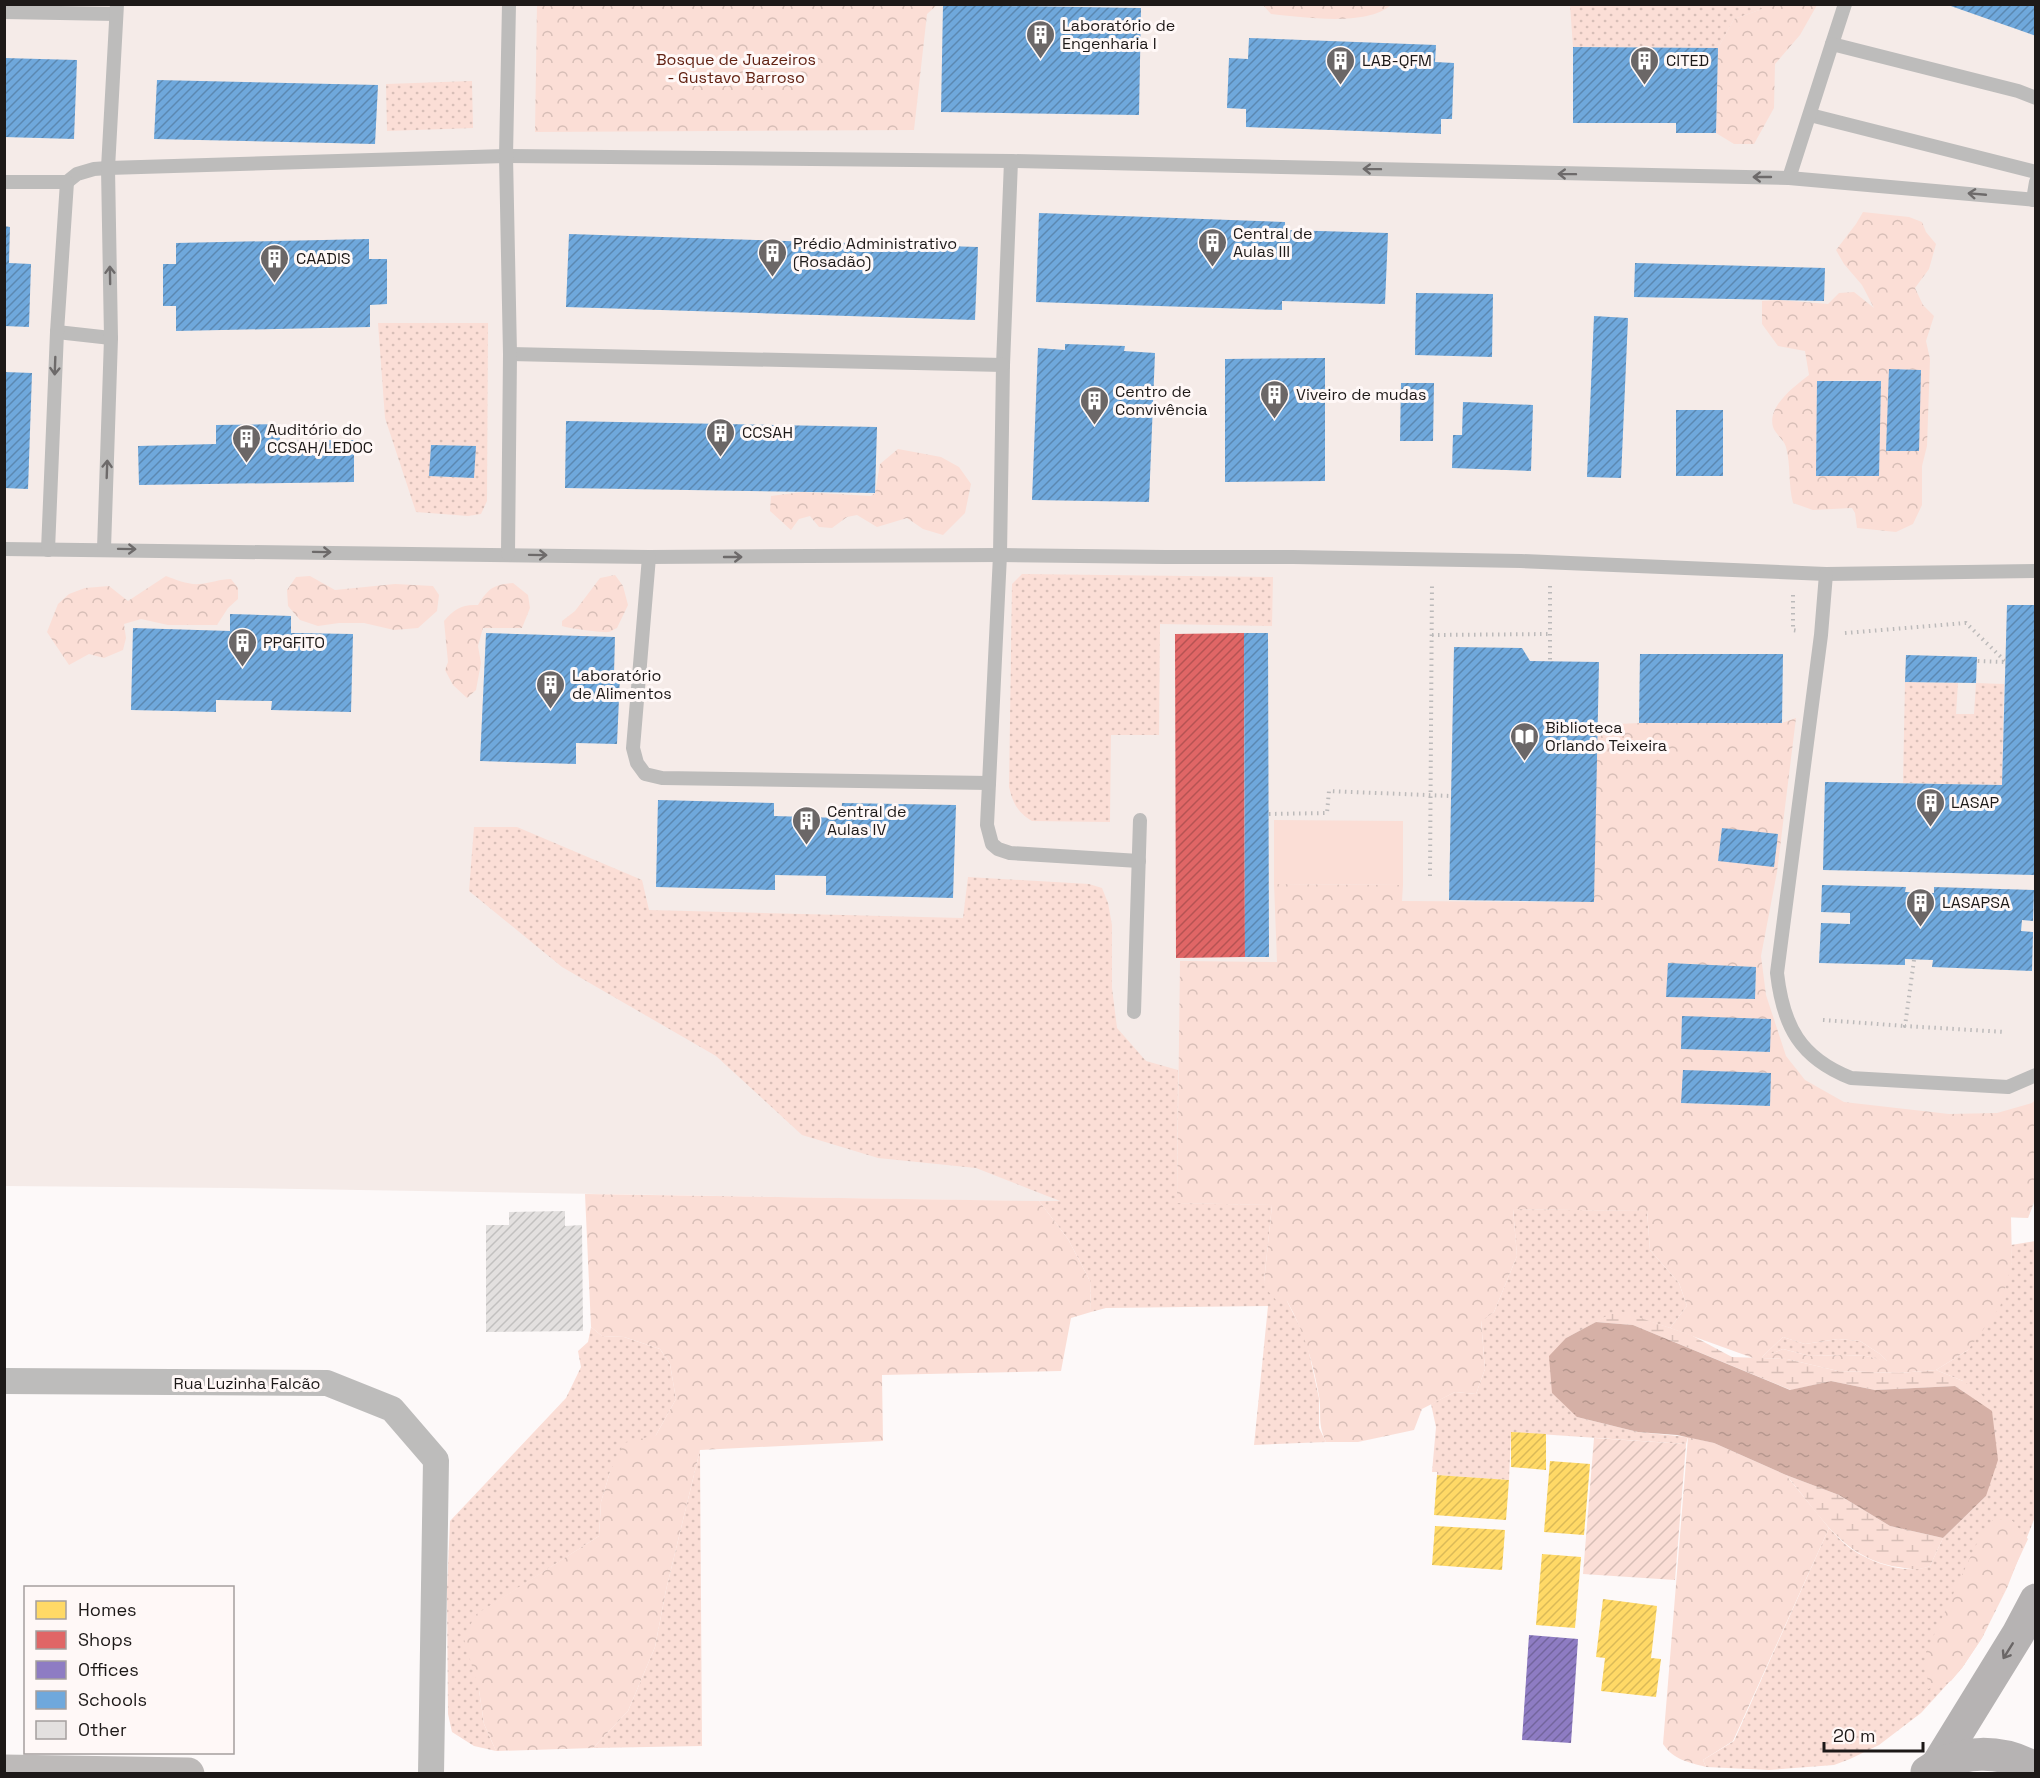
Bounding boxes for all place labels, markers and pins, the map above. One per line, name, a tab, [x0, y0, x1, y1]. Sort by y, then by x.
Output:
place label: Laboratório de Engenharia I	[1062, 15, 1175, 54]
building icon: Laboratório de Engenharia I	[1025, 18, 1057, 60]
building icon: LAB-QFM	[1325, 44, 1357, 86]
building icon: CITED	[1629, 44, 1661, 86]
place label: LAB-QFM	[1362, 50, 1432, 71]
place label: CITED	[1666, 50, 1709, 71]
place label: Central de Aulas III	[1233, 223, 1312, 262]
building icon: Central de Aulas III	[1196, 226, 1228, 268]
place label: Prédio Administrativo (Rosadão)	[793, 233, 957, 272]
building icon: Prédio Administrativo (Rosadão)	[756, 236, 788, 278]
building icon: CAADIS	[259, 242, 291, 284]
place label: CAADIS	[296, 248, 351, 269]
building icon: Viveiro de mudas	[1259, 378, 1291, 420]
place label: Centro de Convivência	[1115, 381, 1208, 420]
building icon: Centro de Convivência	[1078, 384, 1110, 426]
place label: Viveiro de mudas	[1296, 384, 1426, 405]
building icon: CCSAH	[705, 416, 737, 458]
place label: Auditório do CCSAH/LEDOC	[267, 419, 373, 458]
building icon: Auditório do CCSAH/LEDOC	[230, 422, 262, 464]
place label: CCSAH	[742, 422, 793, 443]
building icon: PPGFITO	[226, 626, 258, 668]
place label: PPGFITO	[263, 632, 325, 653]
place label: Laboratório de Alimentos	[572, 665, 672, 704]
building icon: Laboratório de Alimentos	[535, 668, 567, 710]
place label: Biblioteca Orlando Teixeira	[1545, 717, 1667, 756]
library icon: Biblioteca Orlando Teixeira	[1508, 720, 1540, 762]
building icon: LASAP	[1914, 786, 1946, 828]
place label: LASAP	[1951, 792, 2000, 813]
place label: Central de Aulas IV	[827, 801, 906, 840]
building icon: Central de Aulas IV	[790, 804, 822, 846]
building icon: LASAPSA	[1905, 886, 1937, 928]
place label: LASAPSA	[1942, 892, 2010, 913]

